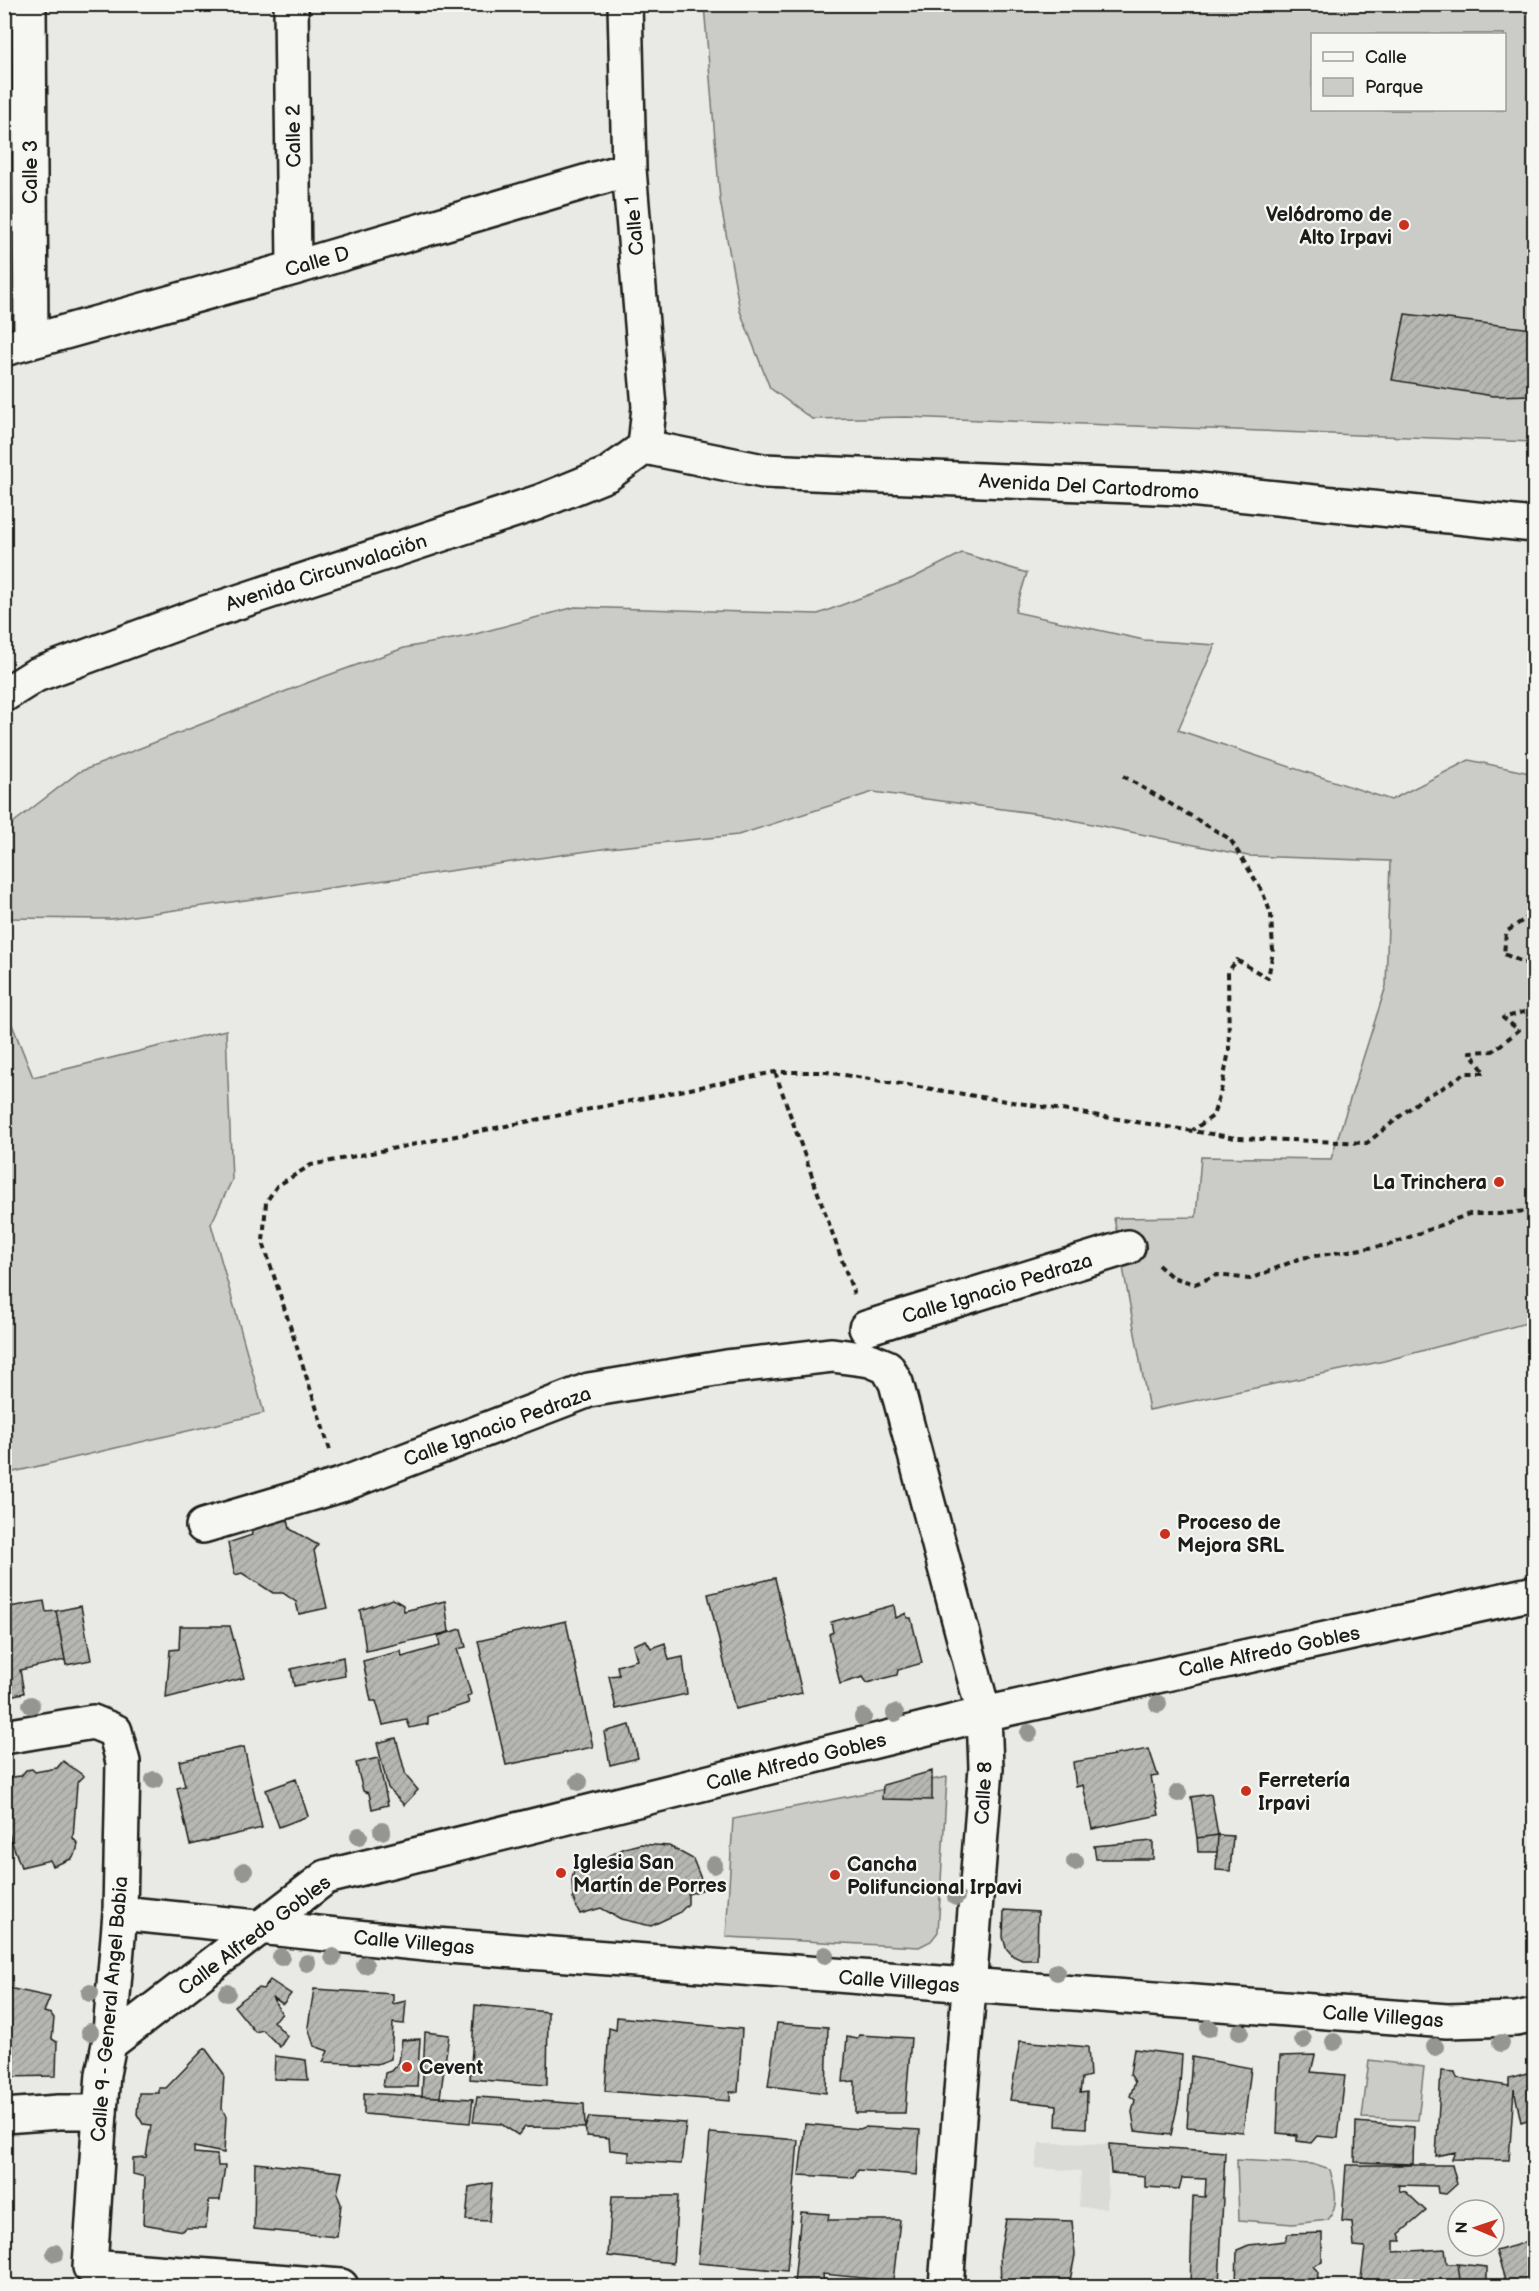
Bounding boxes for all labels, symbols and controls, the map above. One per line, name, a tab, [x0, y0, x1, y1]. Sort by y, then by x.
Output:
legend	[1311, 33, 1506, 111]
text: Calle	[1365, 47, 1407, 68]
text: Parque	[1365, 77, 1423, 98]
street label: Calle 2	[281, 104, 307, 168]
street label: Calle 3	[19, 140, 43, 204]
street label: Calle 1	[620, 195, 650, 257]
place label: Velódromo de Alto Irpavi	[1266, 203, 1392, 250]
marker: Velódromo de Alto Irpavi	[1397, 218, 1411, 232]
street label: Calle D	[282, 241, 352, 283]
street label: Avenida Del Cartodromo	[978, 469, 1200, 505]
street label: Avenida Circunvalación	[223, 529, 430, 617]
place label: La Trinchera	[1372, 1171, 1487, 1195]
marker: La Trinchera	[1492, 1175, 1506, 1189]
street label: Calle Ignacio Pedraza	[899, 1249, 1095, 1329]
street label: Calle Ignacio Pedraza	[400, 1382, 594, 1472]
place label: Proceso de Mejora SRL	[1177, 1511, 1285, 1558]
marker: Proceso de Mejora SRL	[1158, 1527, 1172, 1541]
street label: Calle Alfredo Gobles	[1176, 1621, 1362, 1683]
street label: Calle Alfredo Gobles	[704, 1728, 889, 1796]
street label: Calle 8	[970, 1761, 998, 1825]
place label: Ferretería Irpavi	[1258, 1769, 1350, 1816]
marker: Ferretería Irpavi	[1239, 1784, 1253, 1798]
place label: Iglesia San Martín de Porres	[573, 1851, 727, 1898]
place label: Cancha Polifuncional Irpavi	[847, 1853, 1022, 1900]
marker: Iglesia San Martín de Porres	[554, 1866, 568, 1880]
marker: Cancha Polifuncional Irpavi	[828, 1868, 842, 1882]
street label: Calle Alfredo Gobles	[173, 1870, 336, 2001]
street label: Calle 9 - General Angel Babia	[86, 1875, 134, 2143]
street label: Calle Villegas	[352, 1926, 476, 1960]
street label: Calle Villegas	[838, 1966, 960, 1998]
street label: Calle Villegas	[1322, 2001, 1444, 2033]
place label: Cevent	[419, 2056, 483, 2080]
marker: Cevent	[400, 2060, 414, 2074]
north arrow	[1446, 2198, 1506, 2258]
text: N	[1453, 2221, 1472, 2234]

